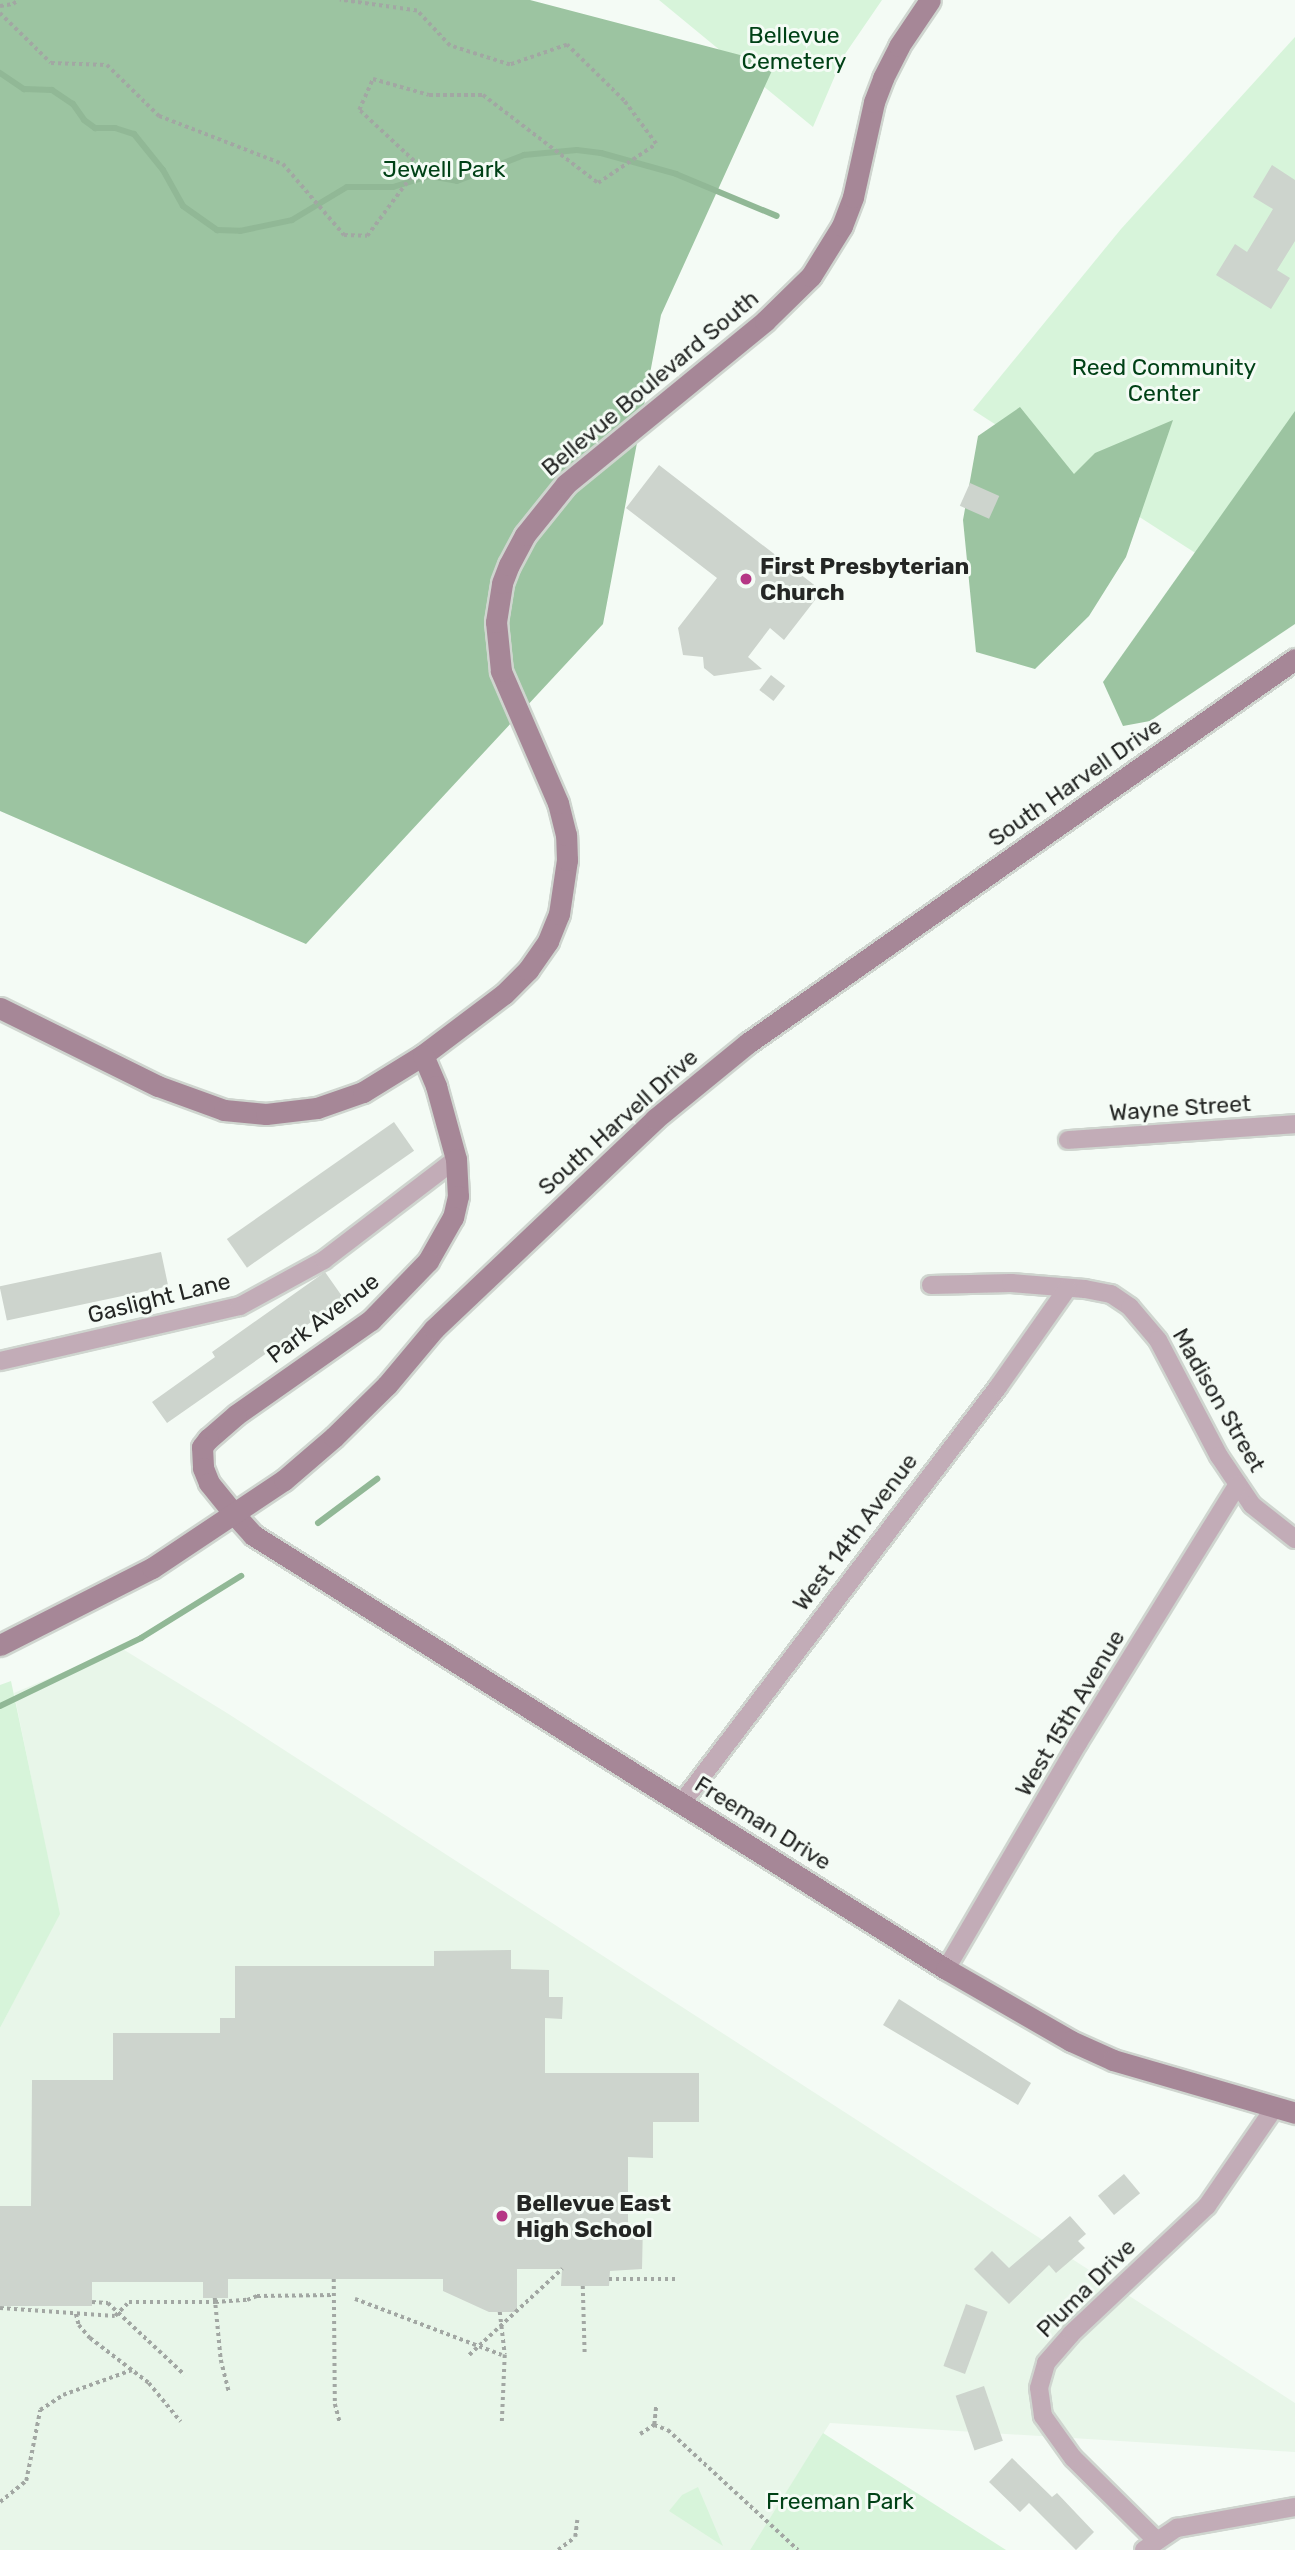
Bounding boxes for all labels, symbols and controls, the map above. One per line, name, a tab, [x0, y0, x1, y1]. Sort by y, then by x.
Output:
park label: Bellevue Cemetery	[742, 21, 846, 75]
park label: Jewell Park	[383, 155, 505, 183]
street label: Bellevue Boulevard South	[536, 284, 764, 482]
park label: Reed Community Center	[1072, 353, 1256, 407]
place label: First Presbyterian Church	[760, 552, 969, 606]
marker: First Presbyterian Church	[738, 571, 754, 587]
street label: South Harvell Drive	[983, 712, 1167, 852]
street label: South Harvell Drive	[533, 1043, 703, 1201]
street label: Wayne Street	[1108, 1089, 1252, 1127]
street label: Gaslight Lane	[85, 1267, 233, 1329]
street label: Park Avenue	[261, 1267, 385, 1369]
street label: Madison Street	[1167, 1323, 1271, 1477]
street label: West 14th Avenue	[787, 1448, 923, 1616]
street label: West 15th Avenue	[1009, 1625, 1131, 1801]
street label: Freeman Drive	[690, 1770, 836, 1876]
place label: Bellevue East High School	[516, 2189, 671, 2243]
marker: Bellevue East High School	[494, 2208, 510, 2224]
street label: Pluma Drive	[1031, 2233, 1141, 2343]
park label: Freeman Park	[766, 2487, 914, 2515]

